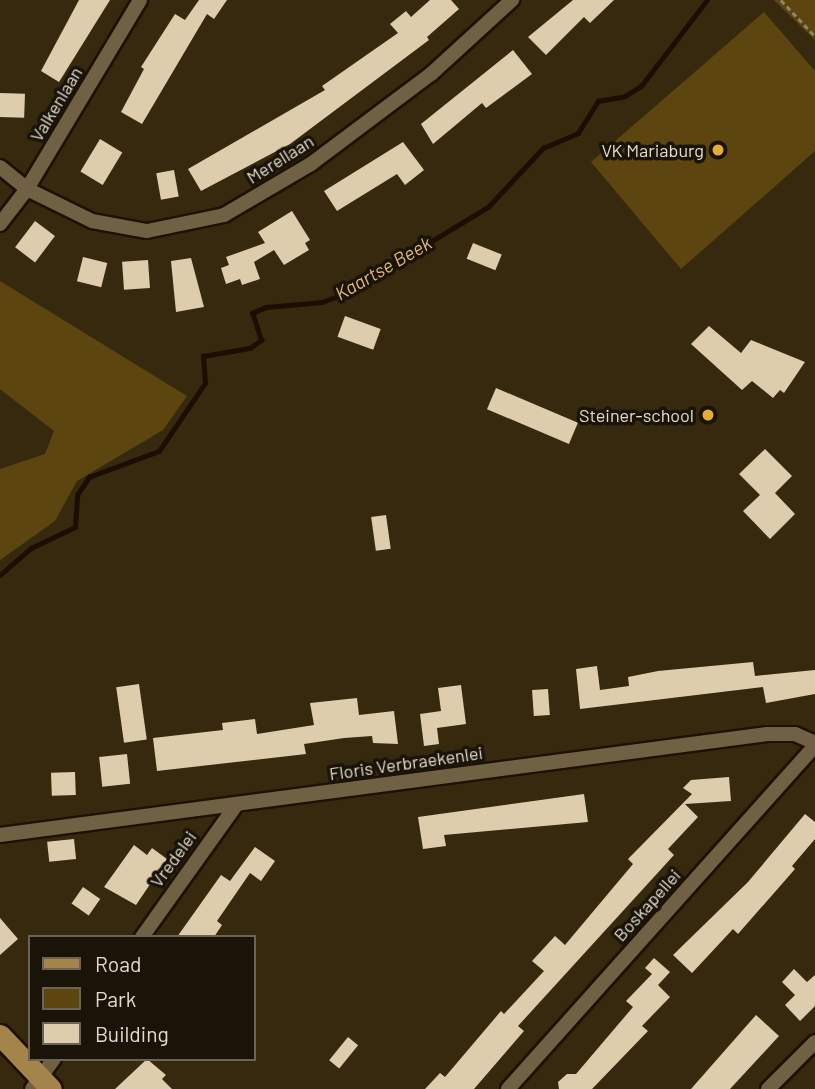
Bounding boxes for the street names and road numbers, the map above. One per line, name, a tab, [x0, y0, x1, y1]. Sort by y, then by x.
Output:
street label: Valkenlaan	[25, 63, 87, 145]
street label: Merellaan	[243, 130, 317, 188]
street label: Floris Verbraekenlei	[328, 742, 484, 784]
street label: Vredelei	[145, 827, 201, 891]
street label: Boskapellei	[609, 864, 685, 946]

